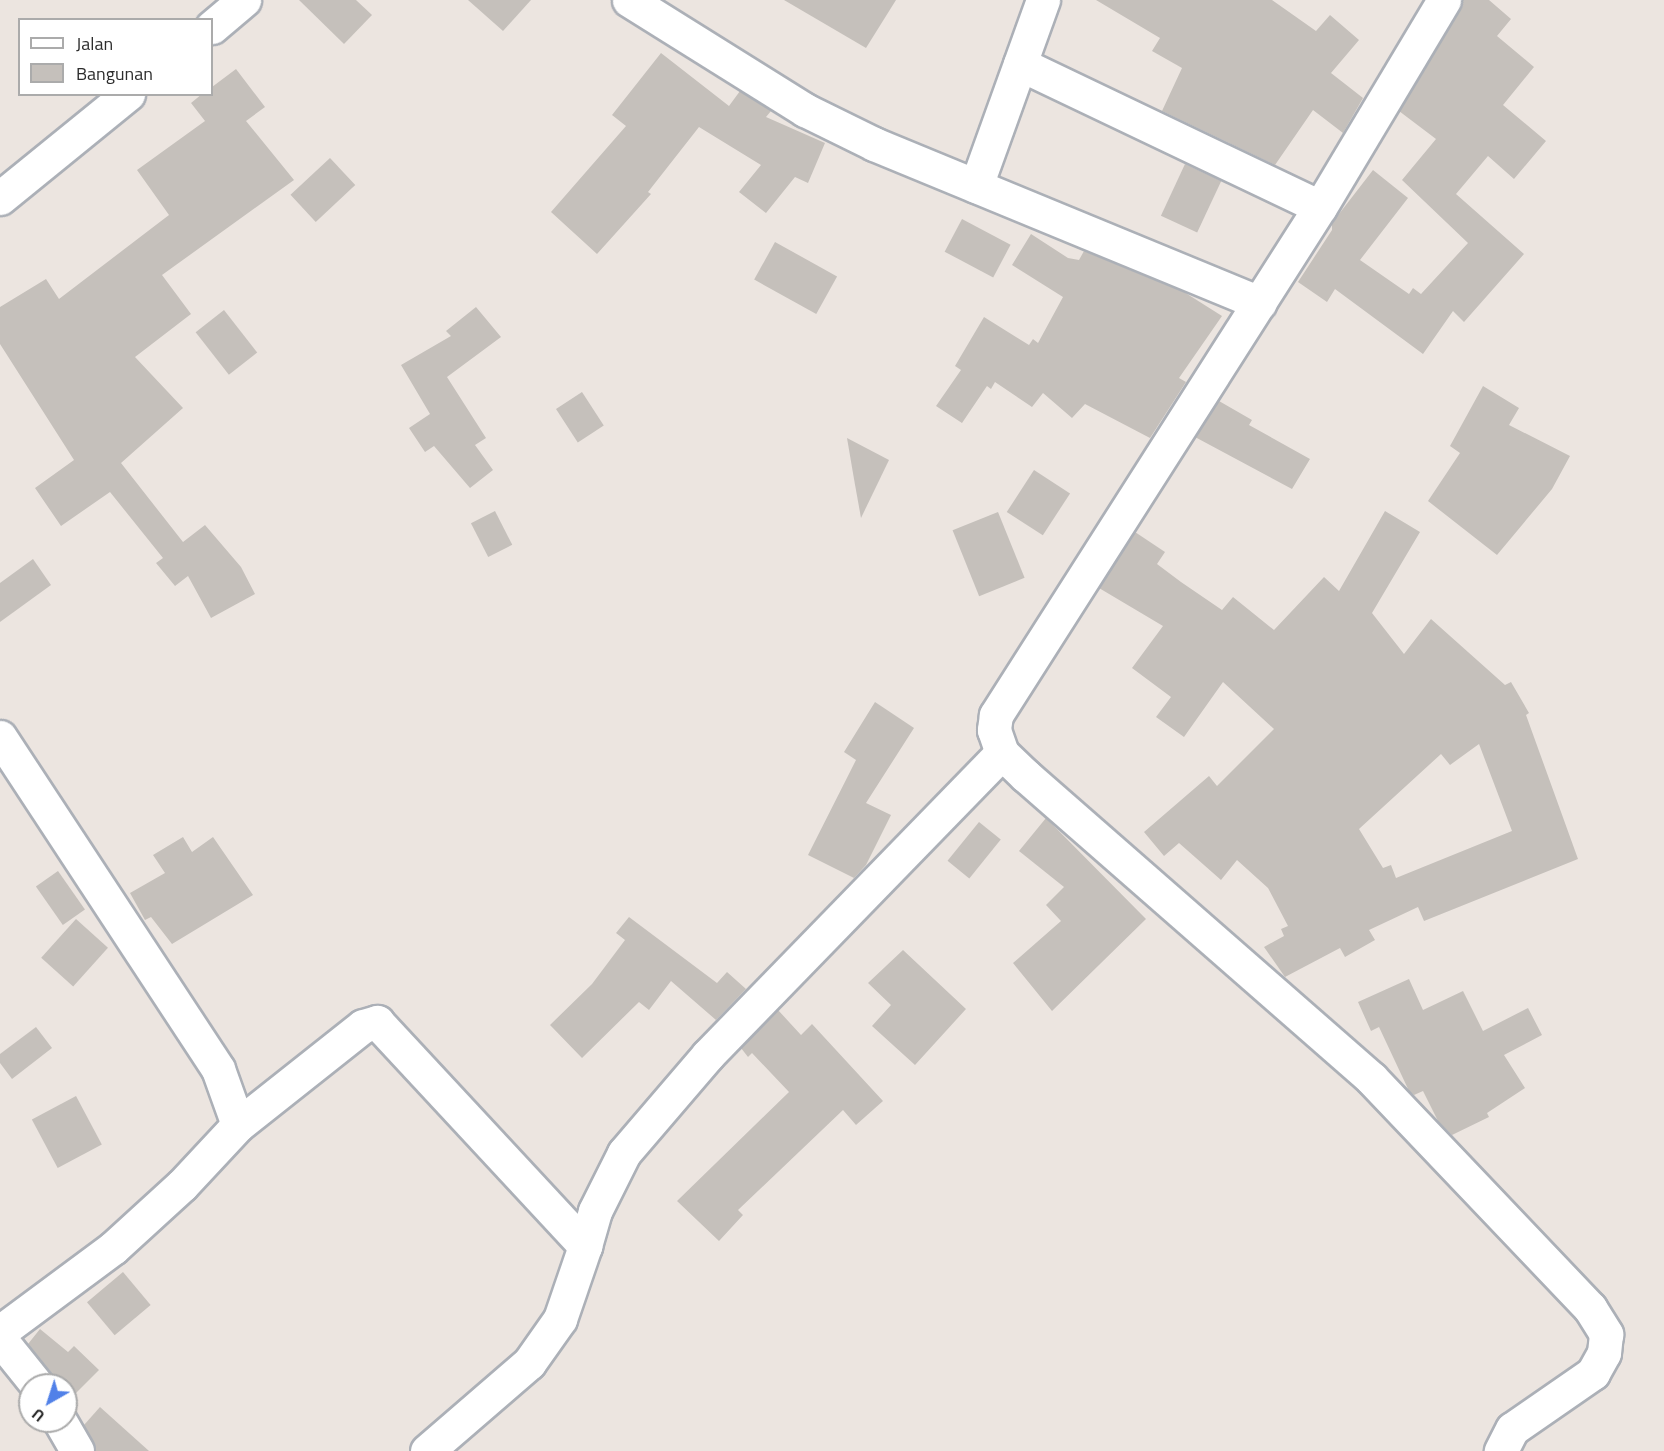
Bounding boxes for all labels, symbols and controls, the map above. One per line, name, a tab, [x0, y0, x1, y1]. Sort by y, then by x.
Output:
legend	[18, 18, 213, 96]
text: Jalan	[76, 30, 113, 57]
text: Bangunan	[76, 60, 153, 87]
north arrow	[18, 1373, 78, 1433]
text: U	[26, 1403, 50, 1428]

